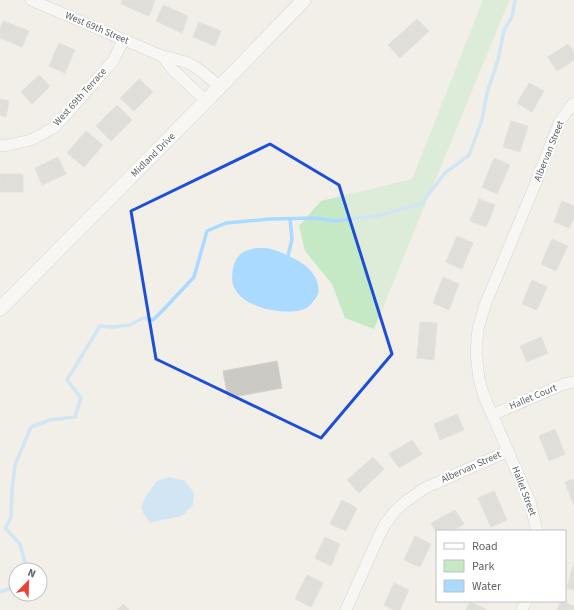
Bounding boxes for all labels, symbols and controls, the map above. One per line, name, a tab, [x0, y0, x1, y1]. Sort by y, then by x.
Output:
street label: West 69th Street	[63, 8, 132, 48]
street label: West 69th Terrace	[50, 65, 110, 129]
street label: Albervan Street	[530, 118, 568, 183]
street label: Midland Drive	[128, 130, 178, 180]
street label: Hallet Court	[507, 380, 559, 413]
street label: Albervan Street	[439, 447, 504, 486]
street label: Hallet Street	[508, 464, 540, 518]
legend	[436, 530, 566, 602]
text: Road	[472, 538, 498, 555]
text: Park	[472, 558, 494, 575]
north arrow	[8, 562, 48, 602]
text: N	[25, 565, 38, 582]
text: Water	[472, 578, 502, 595]

